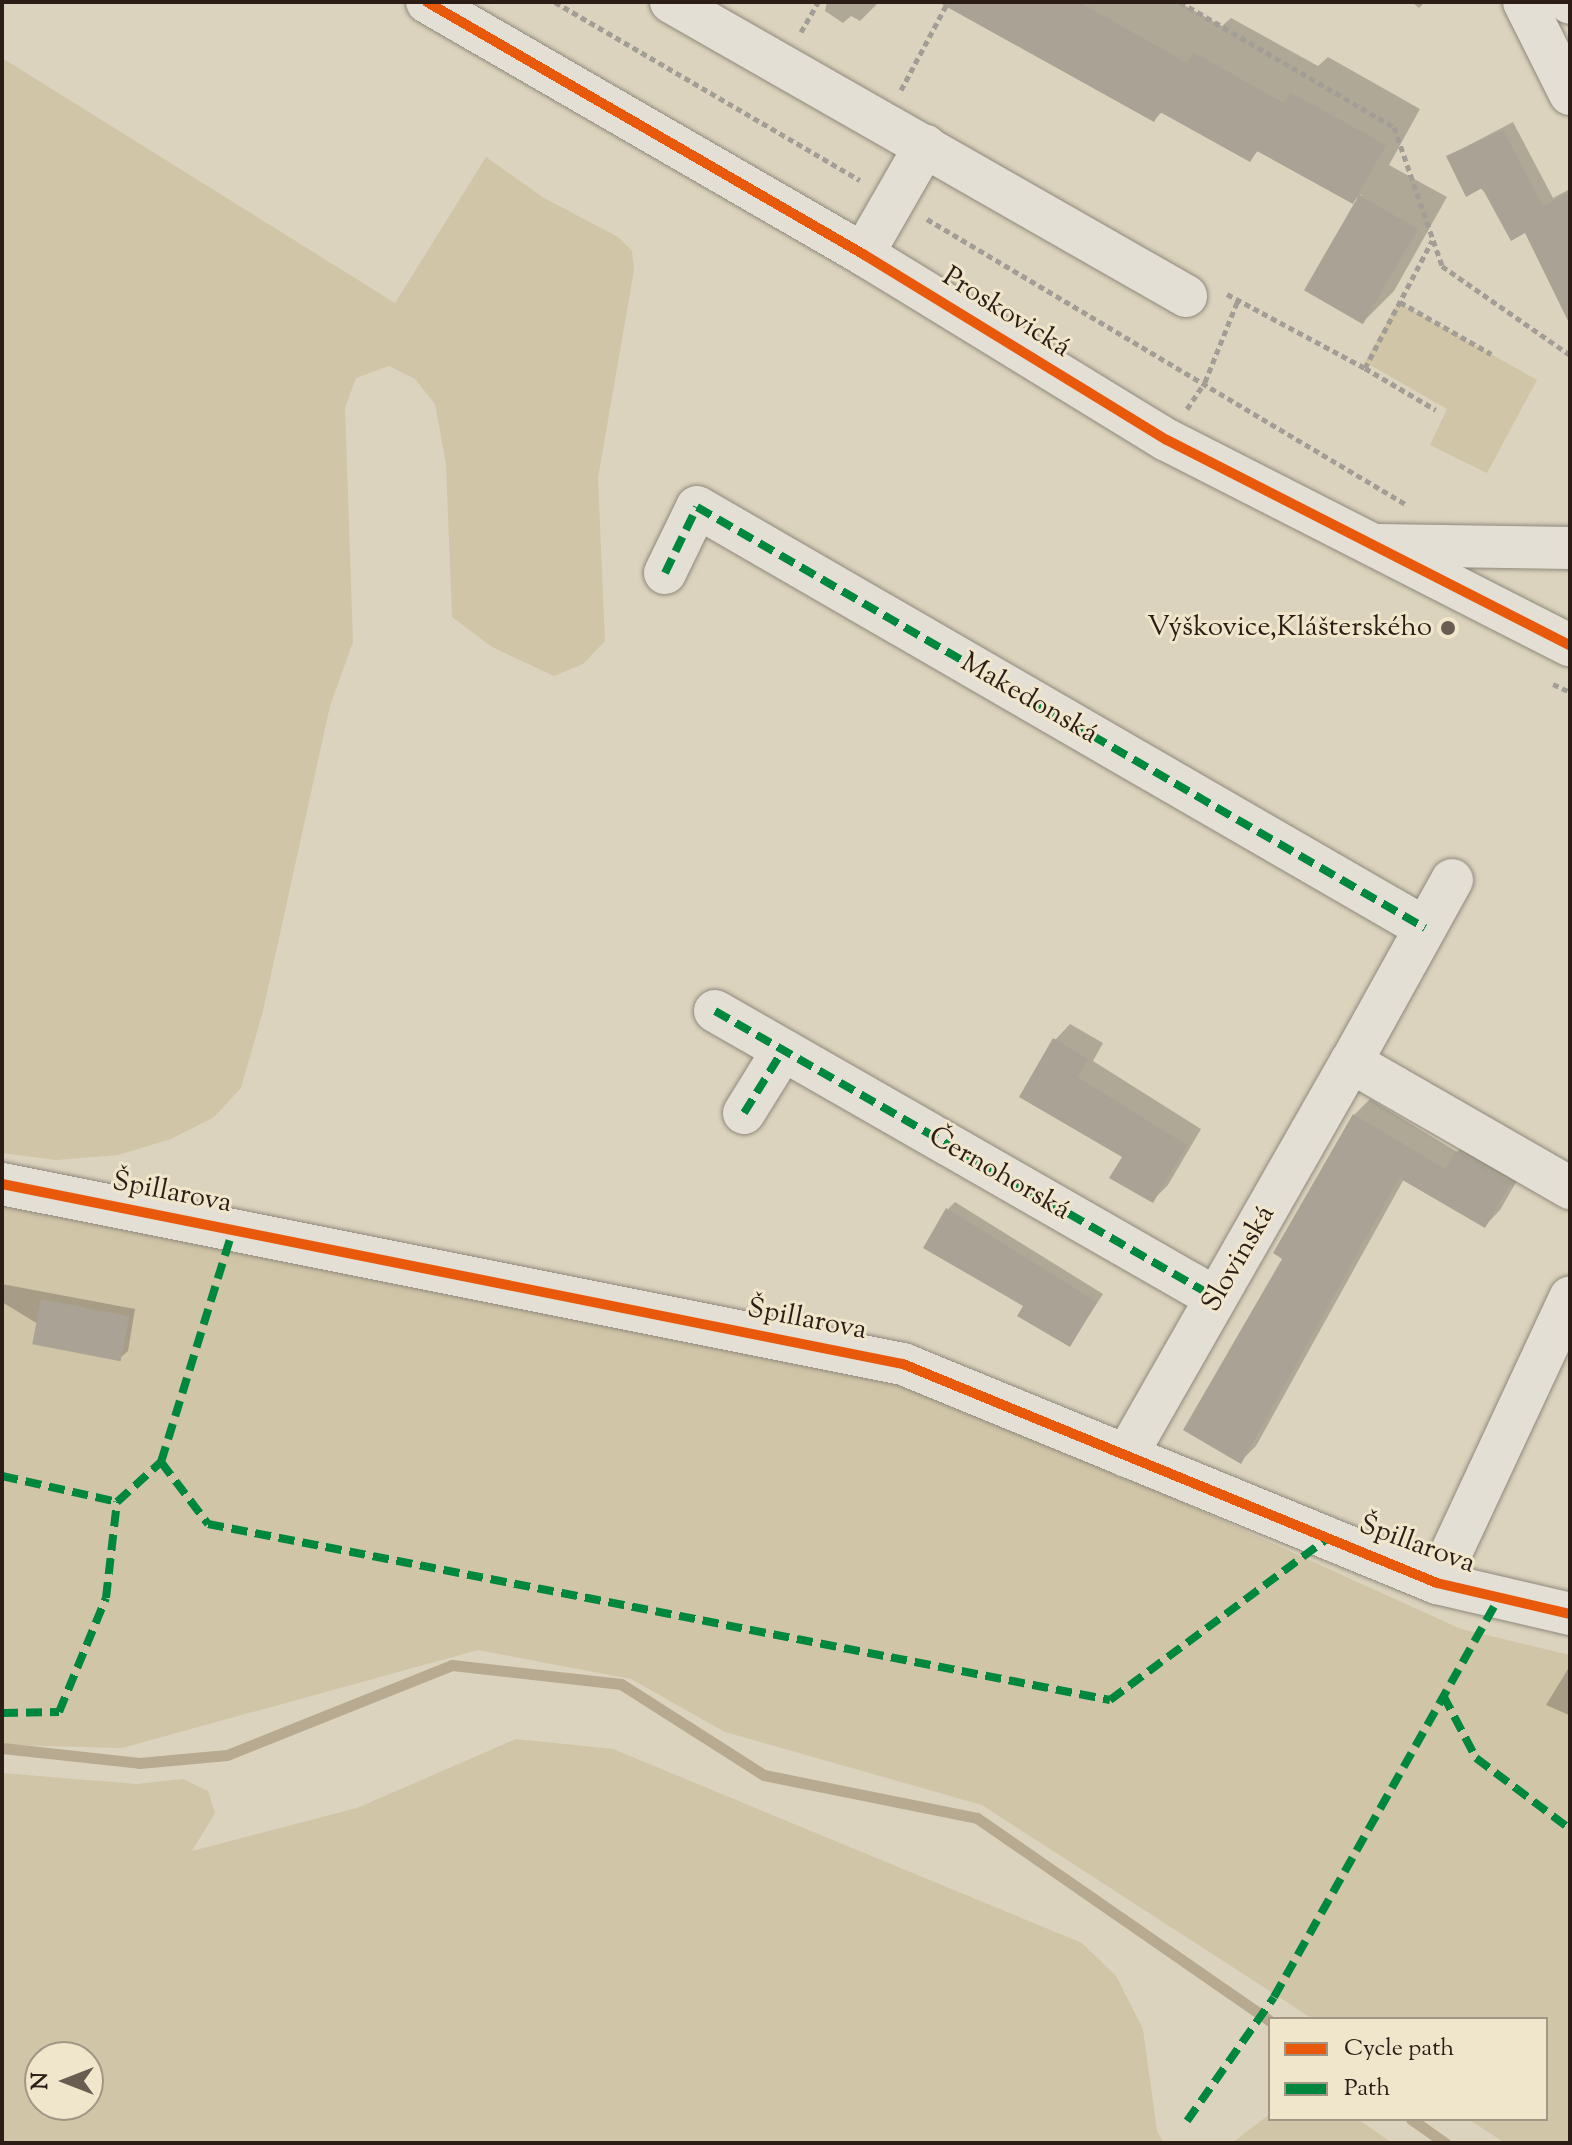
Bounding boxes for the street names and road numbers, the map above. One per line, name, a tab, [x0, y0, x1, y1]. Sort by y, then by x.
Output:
street label: Proskovická	[936, 260, 1076, 366]
street label: Makedonská	[954, 646, 1104, 752]
street label: Černohorská	[922, 1120, 1076, 1228]
street label: Špillarova	[109, 1165, 235, 1221]
street label: Slovinská	[1195, 1200, 1283, 1318]
street label: Špillarova	[744, 1292, 870, 1348]
street label: Špillarova	[1354, 1509, 1480, 1581]

